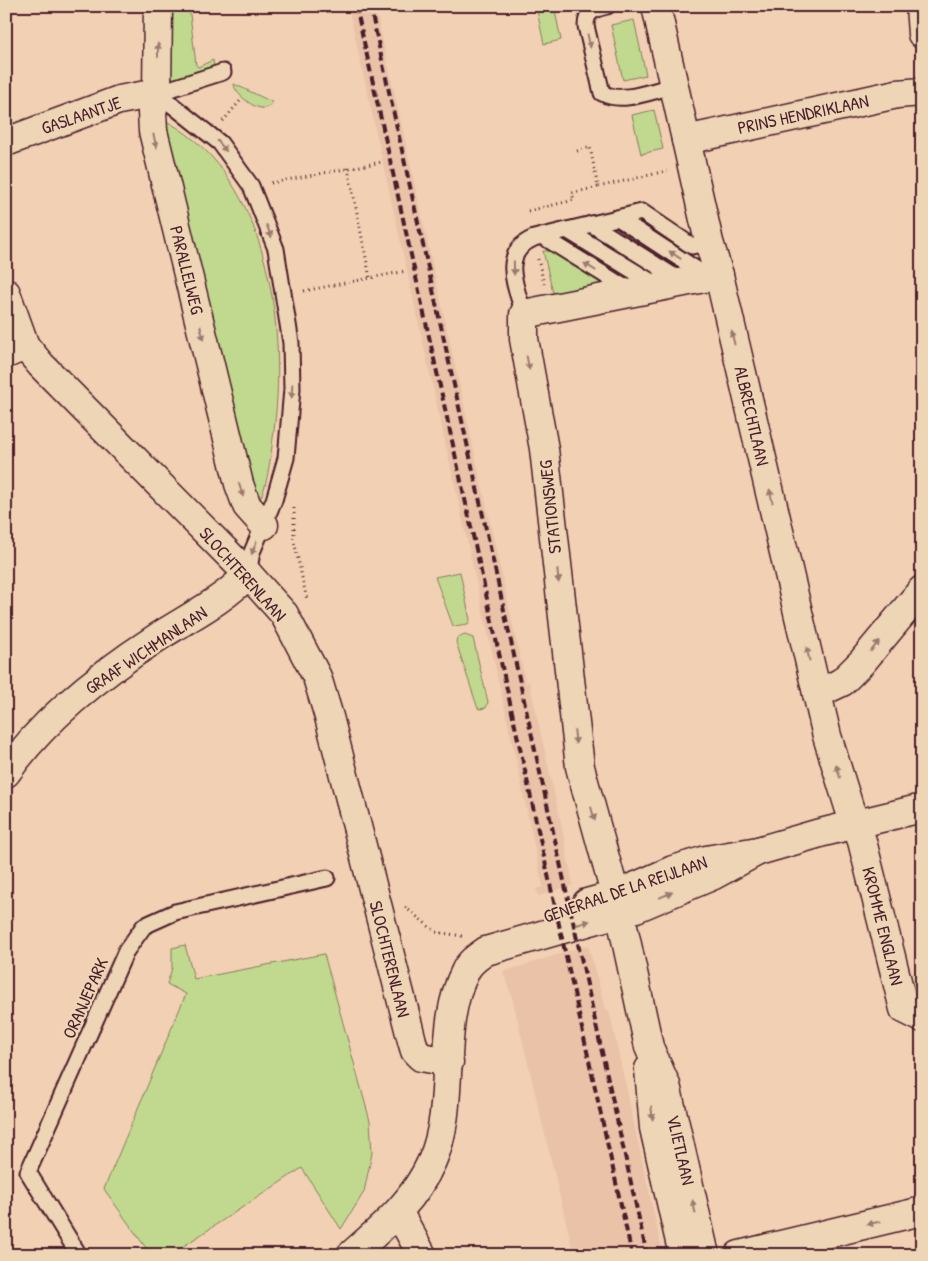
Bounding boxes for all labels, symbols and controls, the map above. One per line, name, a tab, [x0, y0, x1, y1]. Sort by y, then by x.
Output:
one-way arrow	[585, 33, 593, 48]
one-way arrow	[154, 41, 162, 57]
street label: PRINS HENDRIKLAAN	[735, 88, 871, 140]
street label: GASLAANTJE	[38, 90, 124, 140]
one-way arrow	[151, 133, 159, 148]
one-way arrow	[216, 140, 227, 153]
street label: PARALLELWEG	[164, 223, 210, 317]
one-way arrow	[266, 224, 274, 239]
one-way arrow	[668, 250, 682, 260]
one-way arrow	[510, 260, 518, 276]
one-way arrow	[584, 262, 597, 271]
one-way arrow	[198, 325, 206, 340]
one-way arrow	[729, 330, 737, 345]
one-way arrow	[524, 355, 532, 371]
street label: ALBRECHTLAAN	[728, 364, 776, 468]
one-way arrow	[287, 384, 295, 400]
street label: STATIONSWEG	[533, 459, 567, 555]
one-way arrow	[238, 483, 246, 498]
one-way arrow	[767, 489, 775, 504]
street label: SLOCHTERENLAAN	[194, 521, 292, 627]
one-way arrow	[250, 541, 258, 556]
one-way arrow	[554, 568, 562, 584]
street label: GRAAF WICHMANLAAN	[80, 600, 212, 700]
one-way arrow	[869, 640, 880, 653]
one-way arrow	[804, 647, 812, 662]
one-way arrow	[571, 729, 579, 745]
one-way arrow	[833, 764, 841, 779]
one-way arrow	[589, 806, 597, 821]
street label: GENERAAL DE LA REIJLAAN	[540, 849, 710, 929]
street label: KROMME ENGLAAN	[856, 864, 910, 988]
one-way arrow	[659, 891, 674, 899]
street label: SLOCHTERENLAAN	[363, 898, 417, 1020]
one-way arrow	[576, 918, 591, 926]
street label: ORANJEPARK	[56, 953, 114, 1042]
one-way arrow	[648, 1105, 656, 1121]
street label: VLIETLAAN	[661, 1112, 701, 1188]
one-way arrow	[690, 1200, 698, 1215]
one-way arrow	[867, 1219, 882, 1227]

